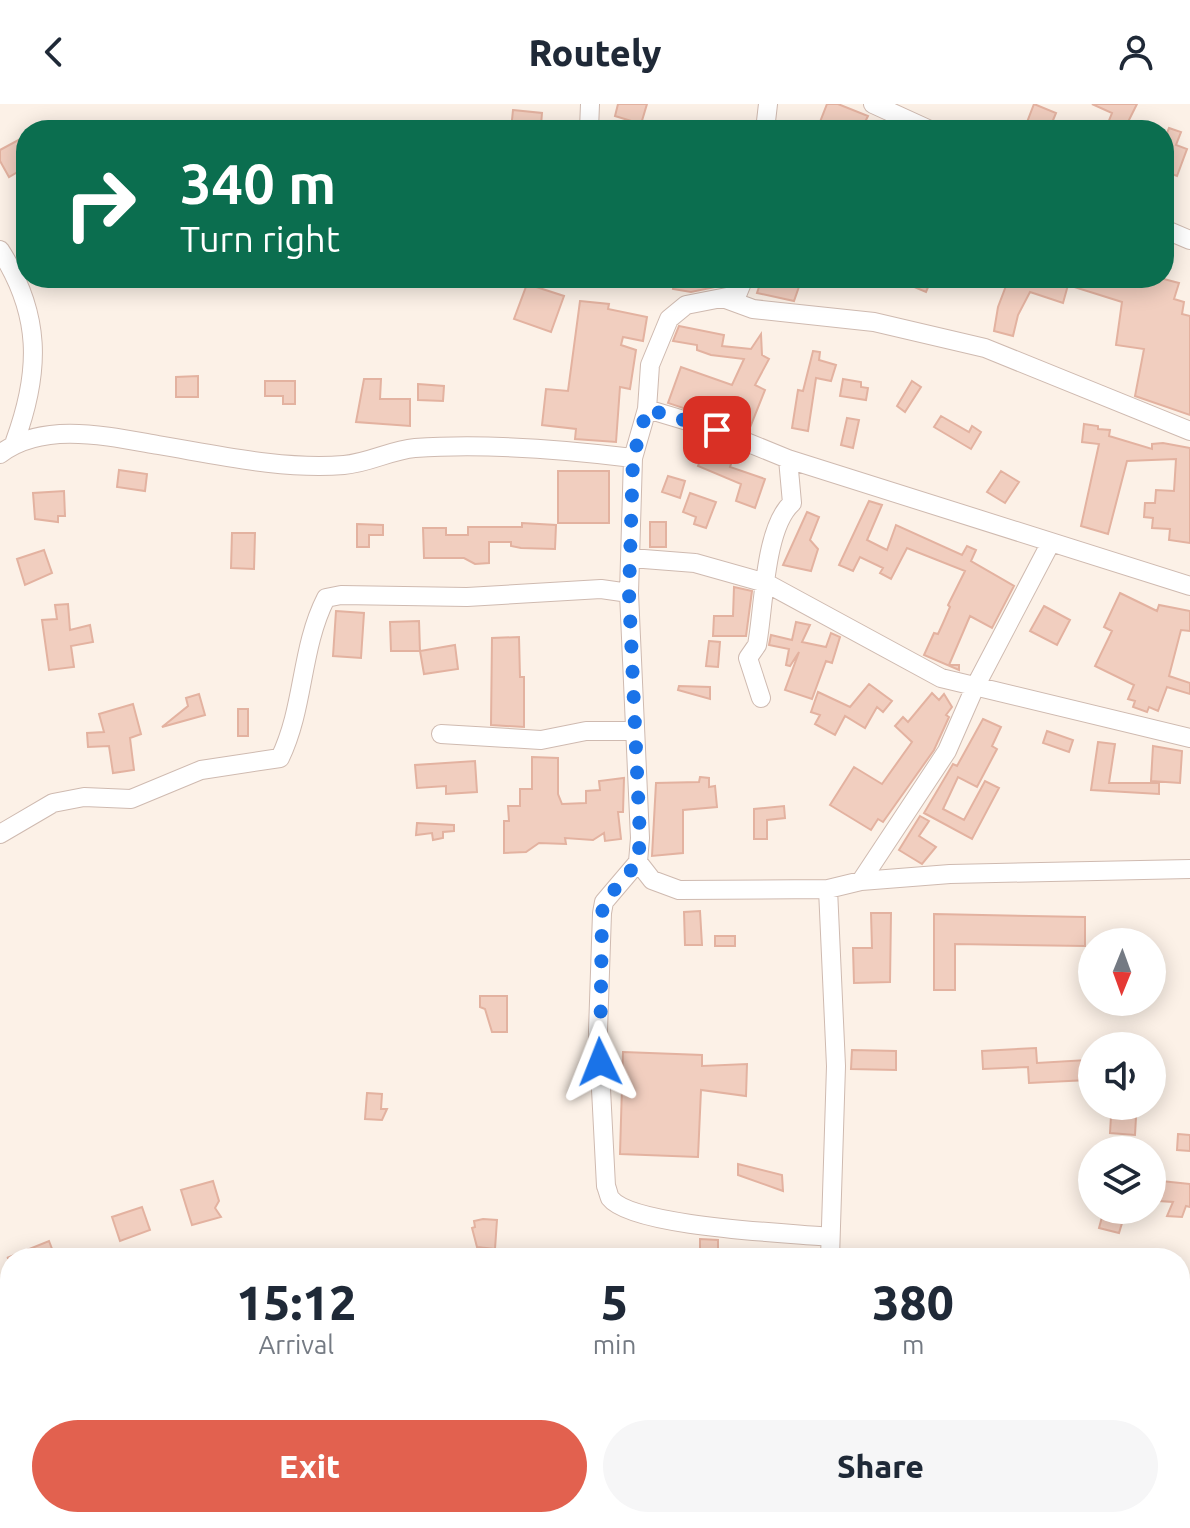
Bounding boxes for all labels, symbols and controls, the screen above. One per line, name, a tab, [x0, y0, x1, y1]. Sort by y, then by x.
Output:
icon: back	[32, 30, 76, 74]
icon: person	[1114, 30, 1158, 74]
text: Routely	[528, 32, 662, 73]
icon: right	[48, 152, 152, 256]
text: 340 m	[180, 152, 336, 215]
text: Turn right	[180, 218, 340, 259]
pin	[683, 396, 751, 464]
icon: arrive	[695, 408, 739, 452]
north arrow	[1078, 928, 1166, 1016]
map controls	[1078, 928, 1166, 1224]
position arrow	[558, 1020, 642, 1104]
button: sound	[1078, 1032, 1166, 1120]
button: layers	[1078, 1136, 1166, 1224]
text: 15:12	[236, 1275, 356, 1329]
text: 5	[601, 1275, 628, 1329]
text: 380	[873, 1275, 954, 1329]
text: Arrival	[258, 1330, 334, 1359]
text: min	[593, 1330, 636, 1359]
text: m	[902, 1330, 924, 1359]
button: Exit	[32, 1420, 587, 1512]
button: Share	[603, 1420, 1158, 1512]

